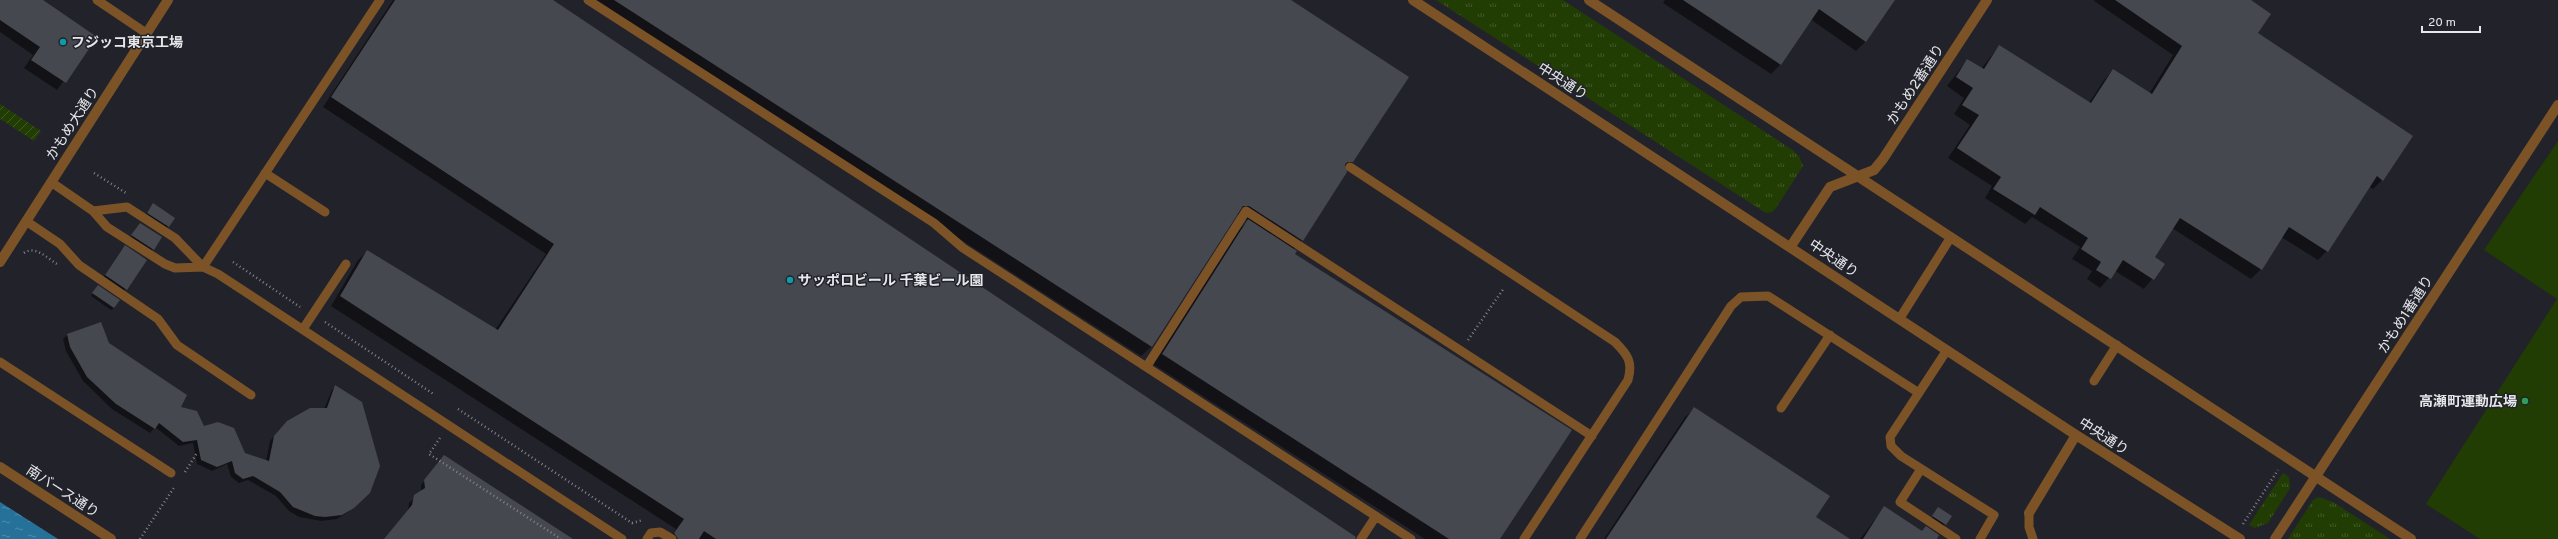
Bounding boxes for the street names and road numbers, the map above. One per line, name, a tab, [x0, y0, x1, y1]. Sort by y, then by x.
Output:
street label: かもめ2番通り	[1884, 41, 1949, 128]
street label: 中央通り	[1534, 60, 1590, 105]
street label: かもめ大通り	[43, 84, 103, 164]
street label: 中央通り	[1805, 237, 1861, 282]
street label: かもめ1番通り	[2375, 273, 2438, 357]
street label: 中央通り	[2075, 415, 2131, 460]
street label: 南バース通り	[23, 462, 102, 522]

